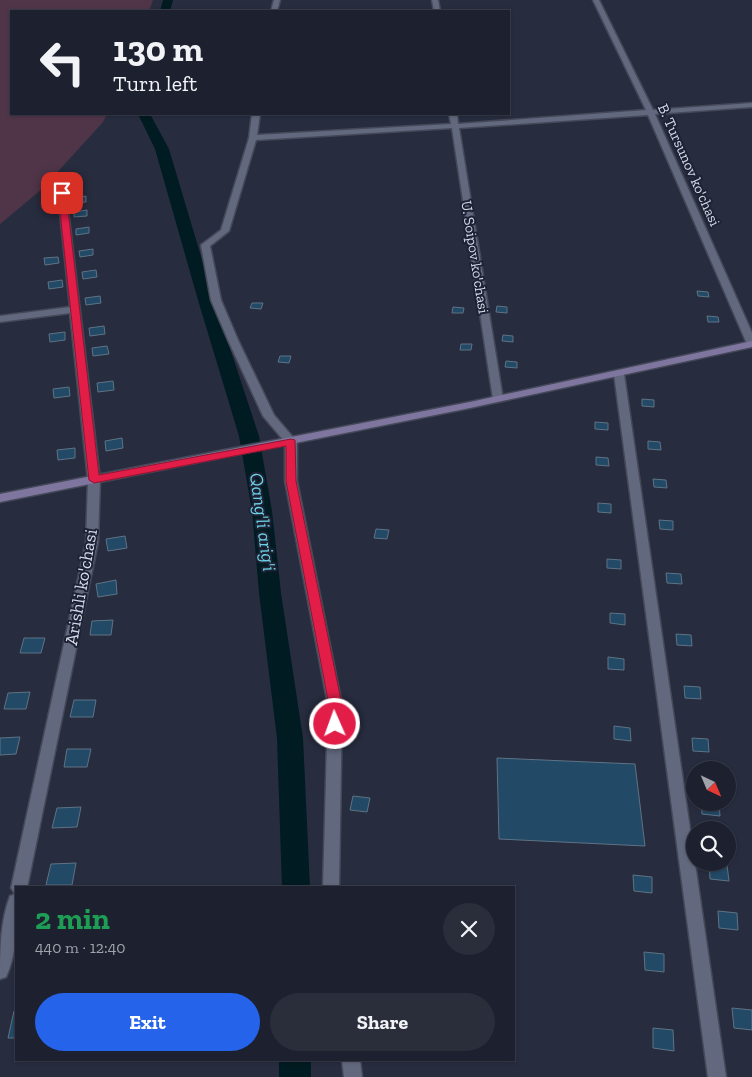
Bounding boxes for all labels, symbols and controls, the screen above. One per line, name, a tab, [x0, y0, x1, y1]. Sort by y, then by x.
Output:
text: 130 m	[113, 28, 203, 70]
icon: left	[30, 30, 95, 95]
text: Turn left	[113, 70, 197, 97]
street label: B. Tursunov ko'chasi	[654, 101, 724, 229]
pin	[41, 172, 83, 214]
icon: arrive	[48, 179, 76, 207]
street label: U. Soipov ko'chasi	[457, 199, 493, 315]
water label: Qang'li arig'i	[245, 471, 281, 573]
street label: Arishli ko'chasi	[60, 527, 102, 647]
position arrow	[308, 697, 360, 749]
north arrow	[686, 761, 736, 811]
map controls	[686, 761, 736, 871]
button: search	[686, 821, 736, 871]
text: 2 min	[35, 901, 110, 937]
button: close	[443, 903, 495, 955]
text: 440 m · 12:40	[35, 938, 126, 957]
button: Exit	[35, 993, 260, 1051]
button: Share	[270, 993, 495, 1051]

